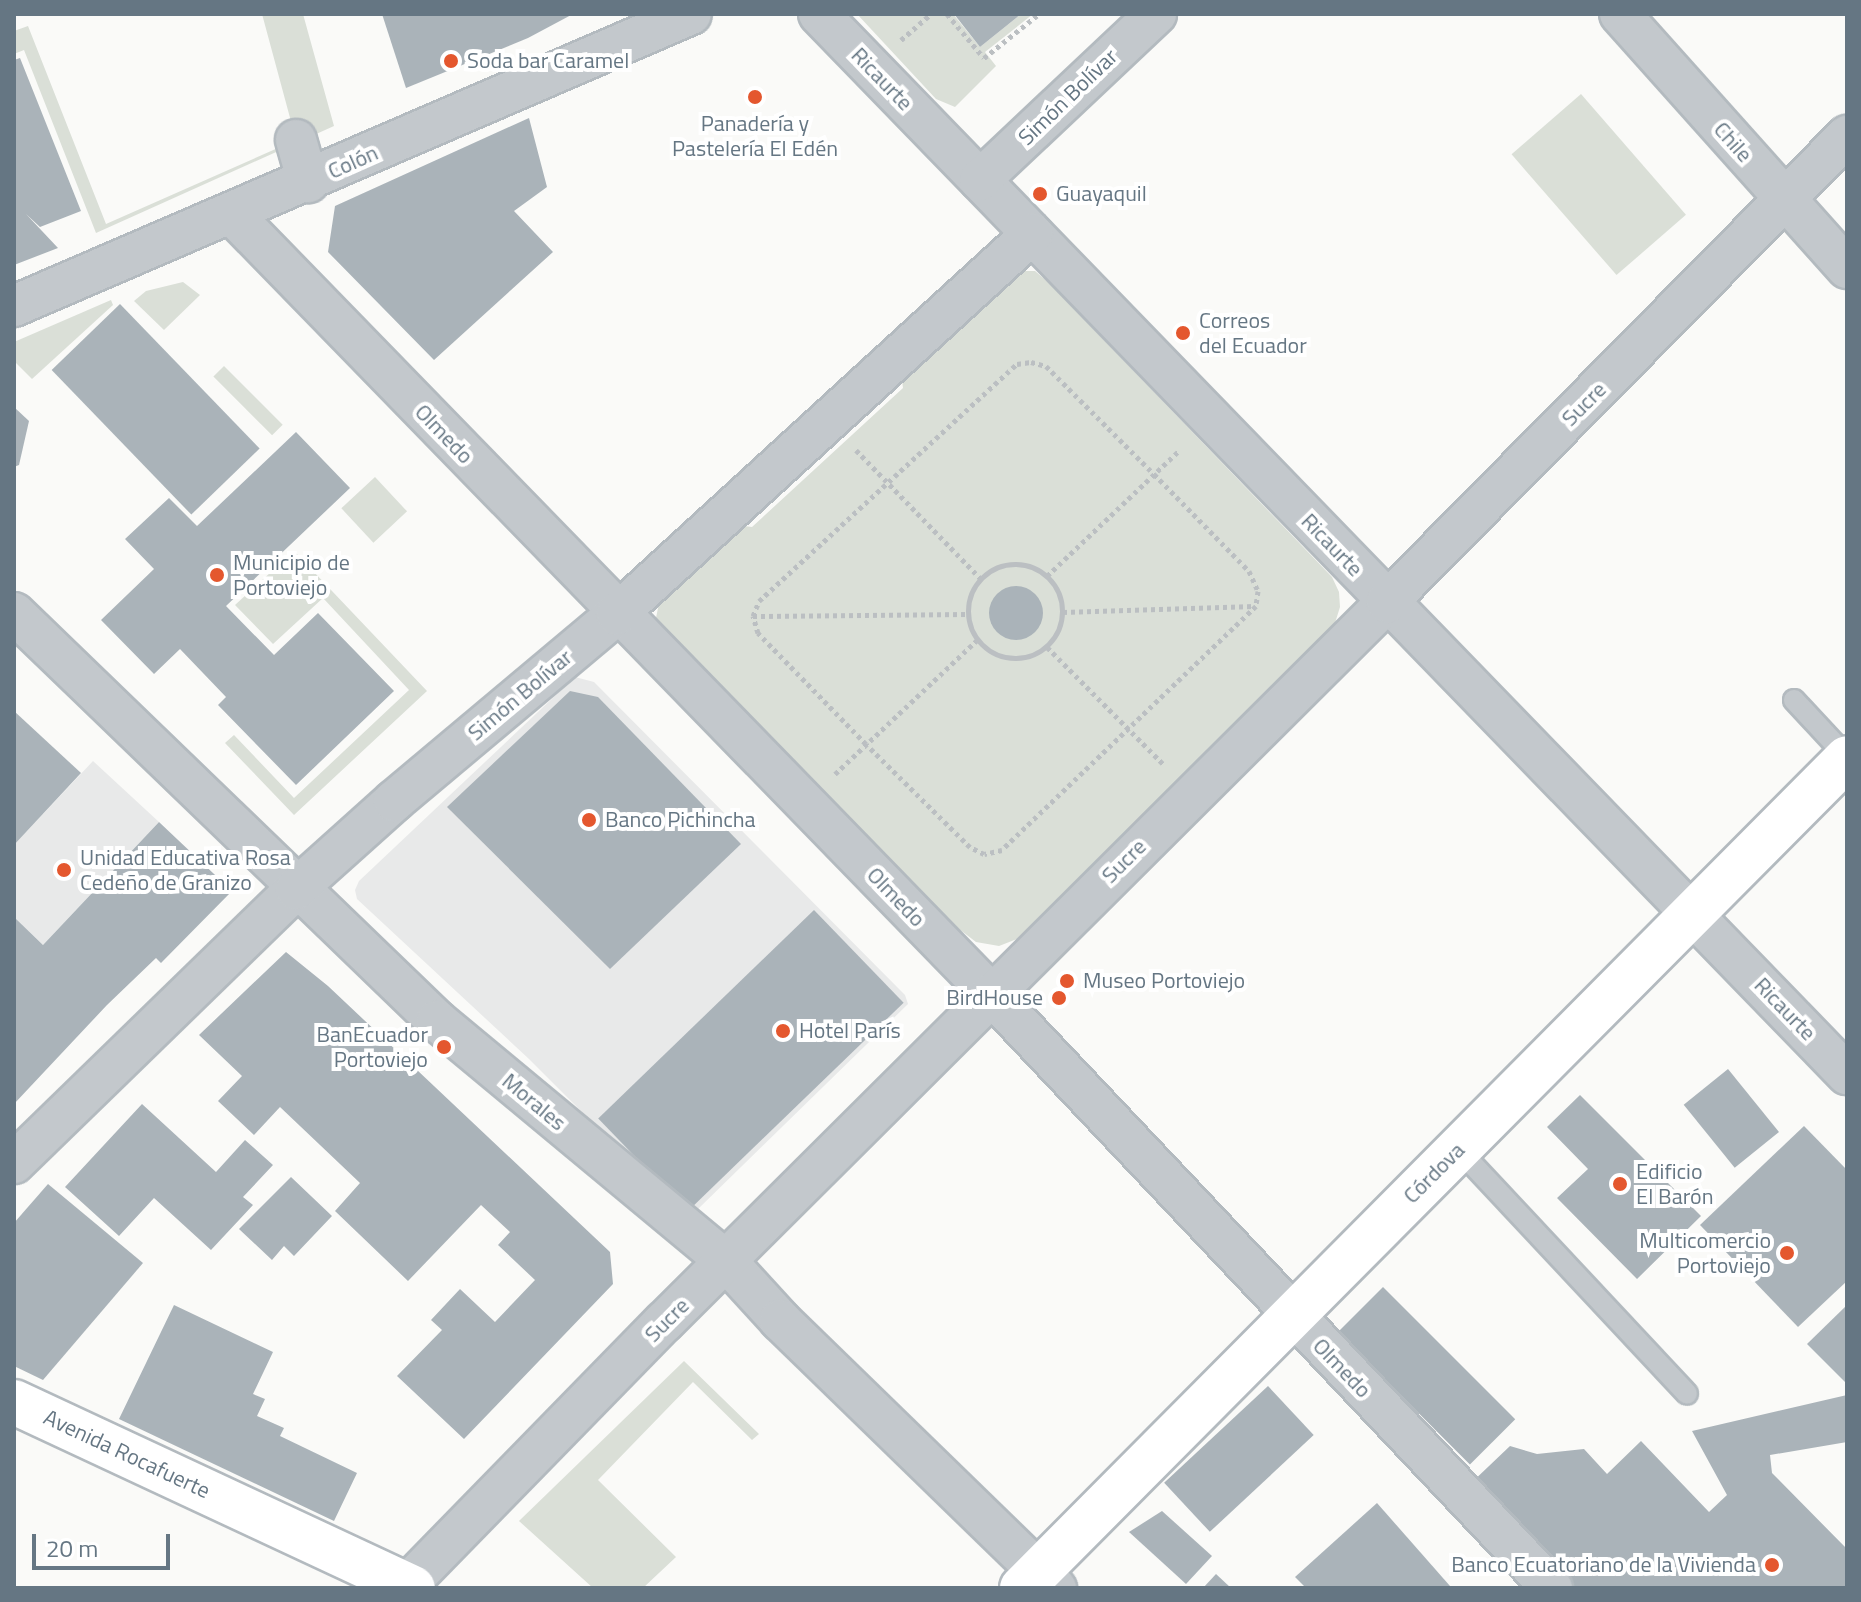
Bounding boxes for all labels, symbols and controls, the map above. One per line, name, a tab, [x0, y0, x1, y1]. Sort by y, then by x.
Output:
street label: Ricaurte	[846, 42, 918, 116]
street label: Simón Bolívar	[1013, 43, 1123, 151]
place label: Soda bar Caramel	[467, 48, 629, 74]
marker: Soda bar Caramel	[442, 52, 460, 70]
marker: Panadería y Pastelería El Edén	[746, 88, 764, 106]
place label: Panadería y Pastelería El Edén	[672, 110, 838, 162]
street label: Chile	[1708, 117, 1758, 167]
street label: Colón	[324, 139, 382, 185]
place label: Guayaquil	[1056, 181, 1147, 207]
marker: Guayaquil	[1031, 185, 1049, 203]
place label: Correos del Ecuador	[1199, 307, 1307, 358]
marker: Correos del Ecuador	[1174, 324, 1192, 342]
street label: Sucre	[1556, 376, 1612, 432]
street label: Olmedo	[409, 399, 479, 469]
street label: Ricaurte	[1296, 508, 1368, 582]
place label: Municipio de Portoviejo	[233, 549, 350, 600]
marker: Municipio de Portoviejo	[208, 566, 226, 584]
street label: Simón Bolívar	[463, 644, 577, 746]
place label: Banco Pichincha	[605, 807, 756, 833]
marker: Banco Pichincha	[580, 811, 598, 829]
street label: Sucre	[1096, 833, 1152, 889]
place label: Unidad Educativa Rosa Cedeño de Granizo	[80, 844, 291, 896]
marker: Unidad Educativa Rosa Cedeño de Granizo	[55, 861, 73, 879]
street label: Olmedo	[861, 862, 931, 932]
place label: Museo Portoviejo	[1083, 968, 1245, 994]
marker: Museo Portoviejo	[1058, 972, 1076, 990]
street label: Ricaurte	[1749, 972, 1821, 1046]
place label: BirdHouse	[946, 985, 1043, 1011]
marker: BirdHouse	[1050, 989, 1068, 1007]
place label: Hotel París	[799, 1018, 901, 1044]
place label: BanEcuador Portoviejo	[316, 1021, 428, 1072]
marker: Hotel París	[774, 1022, 792, 1040]
marker: BanEcuador Portoviejo	[435, 1038, 453, 1056]
street label: Morales	[497, 1068, 571, 1136]
street label: Córdova	[1398, 1137, 1470, 1209]
place label: Edificio El Barón	[1636, 1158, 1713, 1210]
marker: Edificio El Barón	[1611, 1175, 1629, 1193]
place label: Multicomercio Portoviejo	[1639, 1227, 1771, 1278]
marker: Multicomercio Portoviejo	[1778, 1244, 1796, 1262]
street label: Sucre	[639, 1292, 695, 1348]
street label: Olmedo	[1307, 1333, 1377, 1403]
street label: Avenida Rocafuerte	[40, 1404, 214, 1504]
scale bar	[36, 1518, 174, 1568]
text: 20 m	[46, 1530, 98, 1566]
place label: Banco Ecuatoriano de la Vivienda	[1451, 1552, 1756, 1578]
marker: Banco Ecuatoriano de la Vivienda	[1763, 1556, 1781, 1574]

